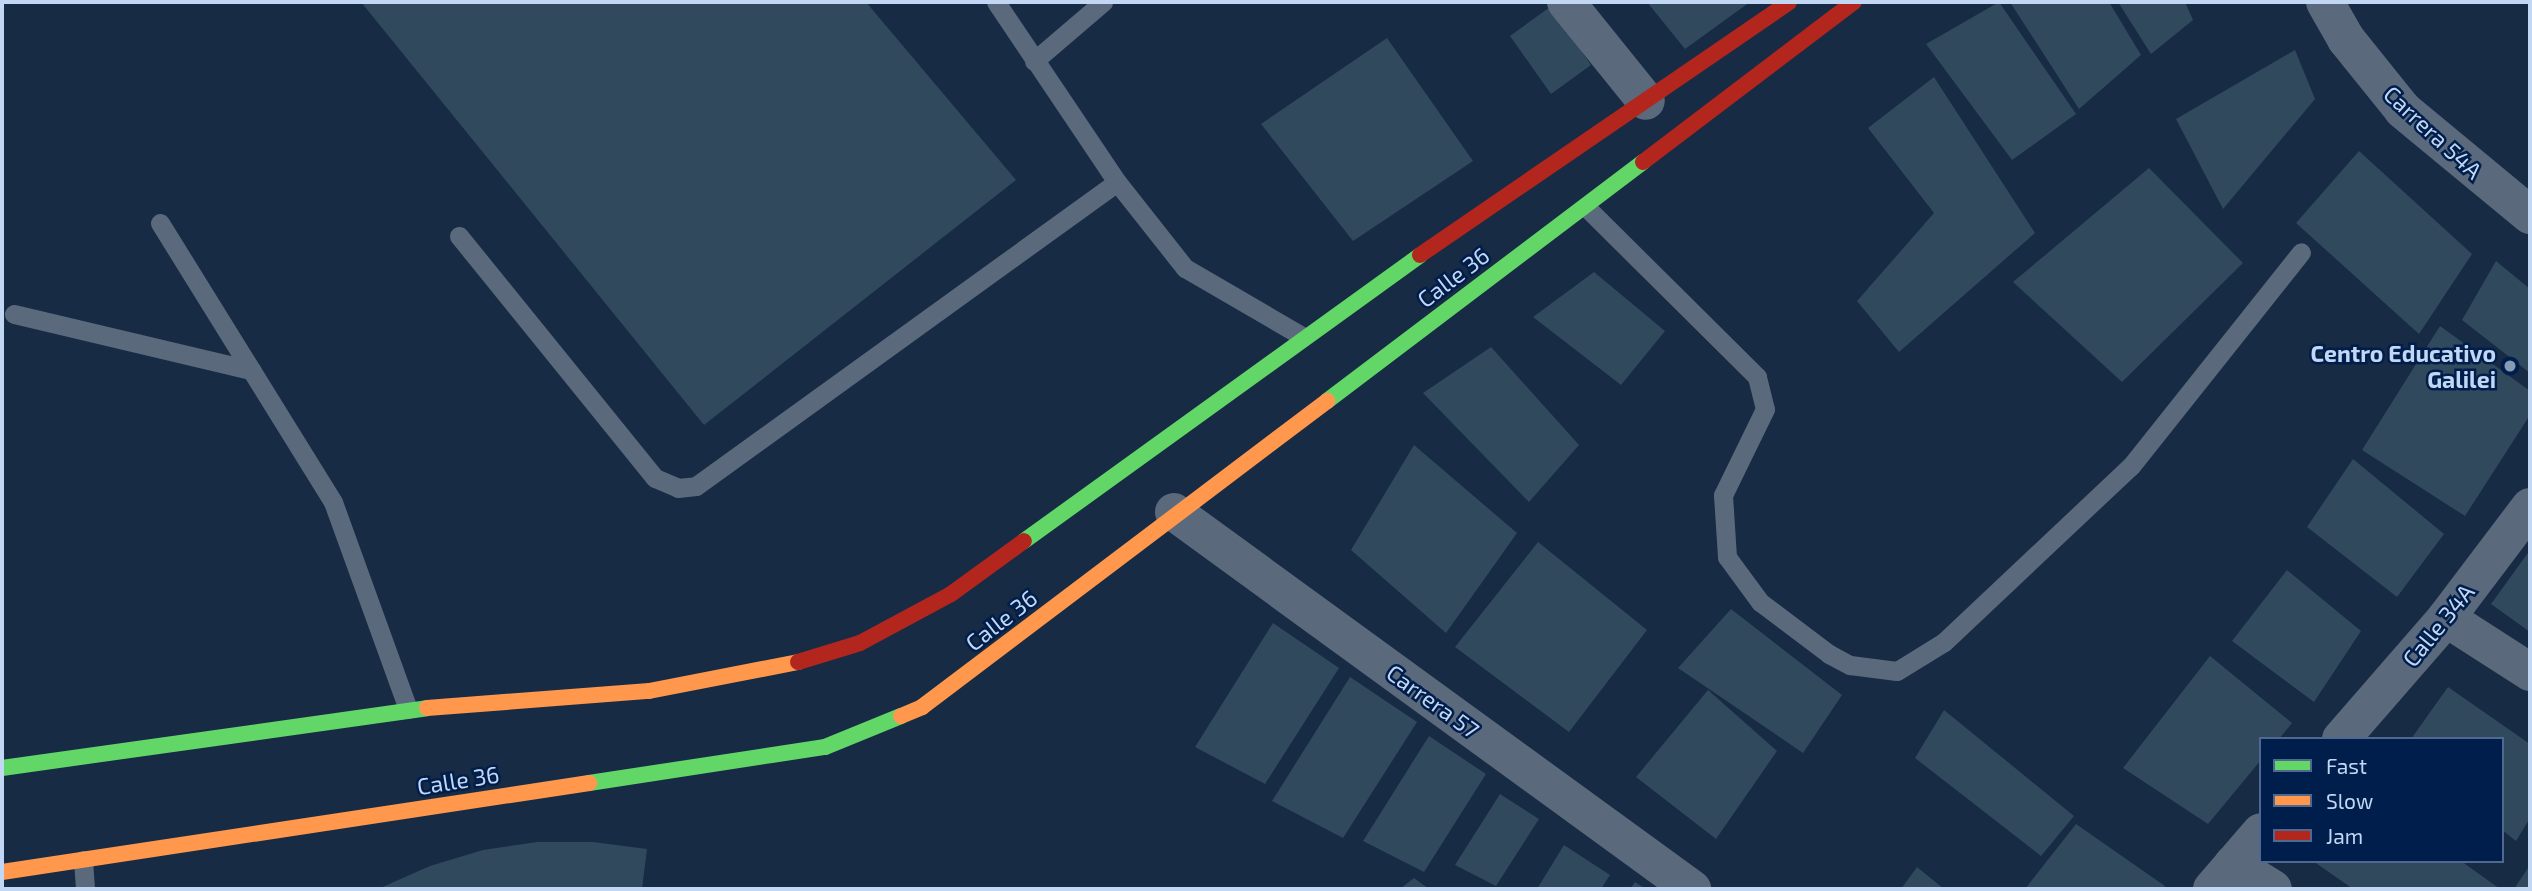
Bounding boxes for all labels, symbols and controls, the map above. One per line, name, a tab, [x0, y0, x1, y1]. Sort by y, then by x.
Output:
street label: Carrera 54A	[2378, 80, 2488, 184]
street label: Calle 36	[1412, 241, 1494, 313]
place label: Centro Educativo Galilei	[2310, 339, 2496, 393]
marker: Centro Educativo Galilei	[2502, 358, 2518, 374]
street label: Calle 34A	[2396, 578, 2480, 672]
street label: Calle 36	[960, 584, 1042, 656]
street label: Carrera 57	[1381, 658, 1485, 744]
legend	[2259, 737, 2504, 863]
text: Fast	[2326, 753, 2367, 778]
street label: Calle 36	[415, 760, 501, 800]
text: Slow	[2326, 788, 2373, 813]
text: Jam	[2326, 823, 2363, 848]

